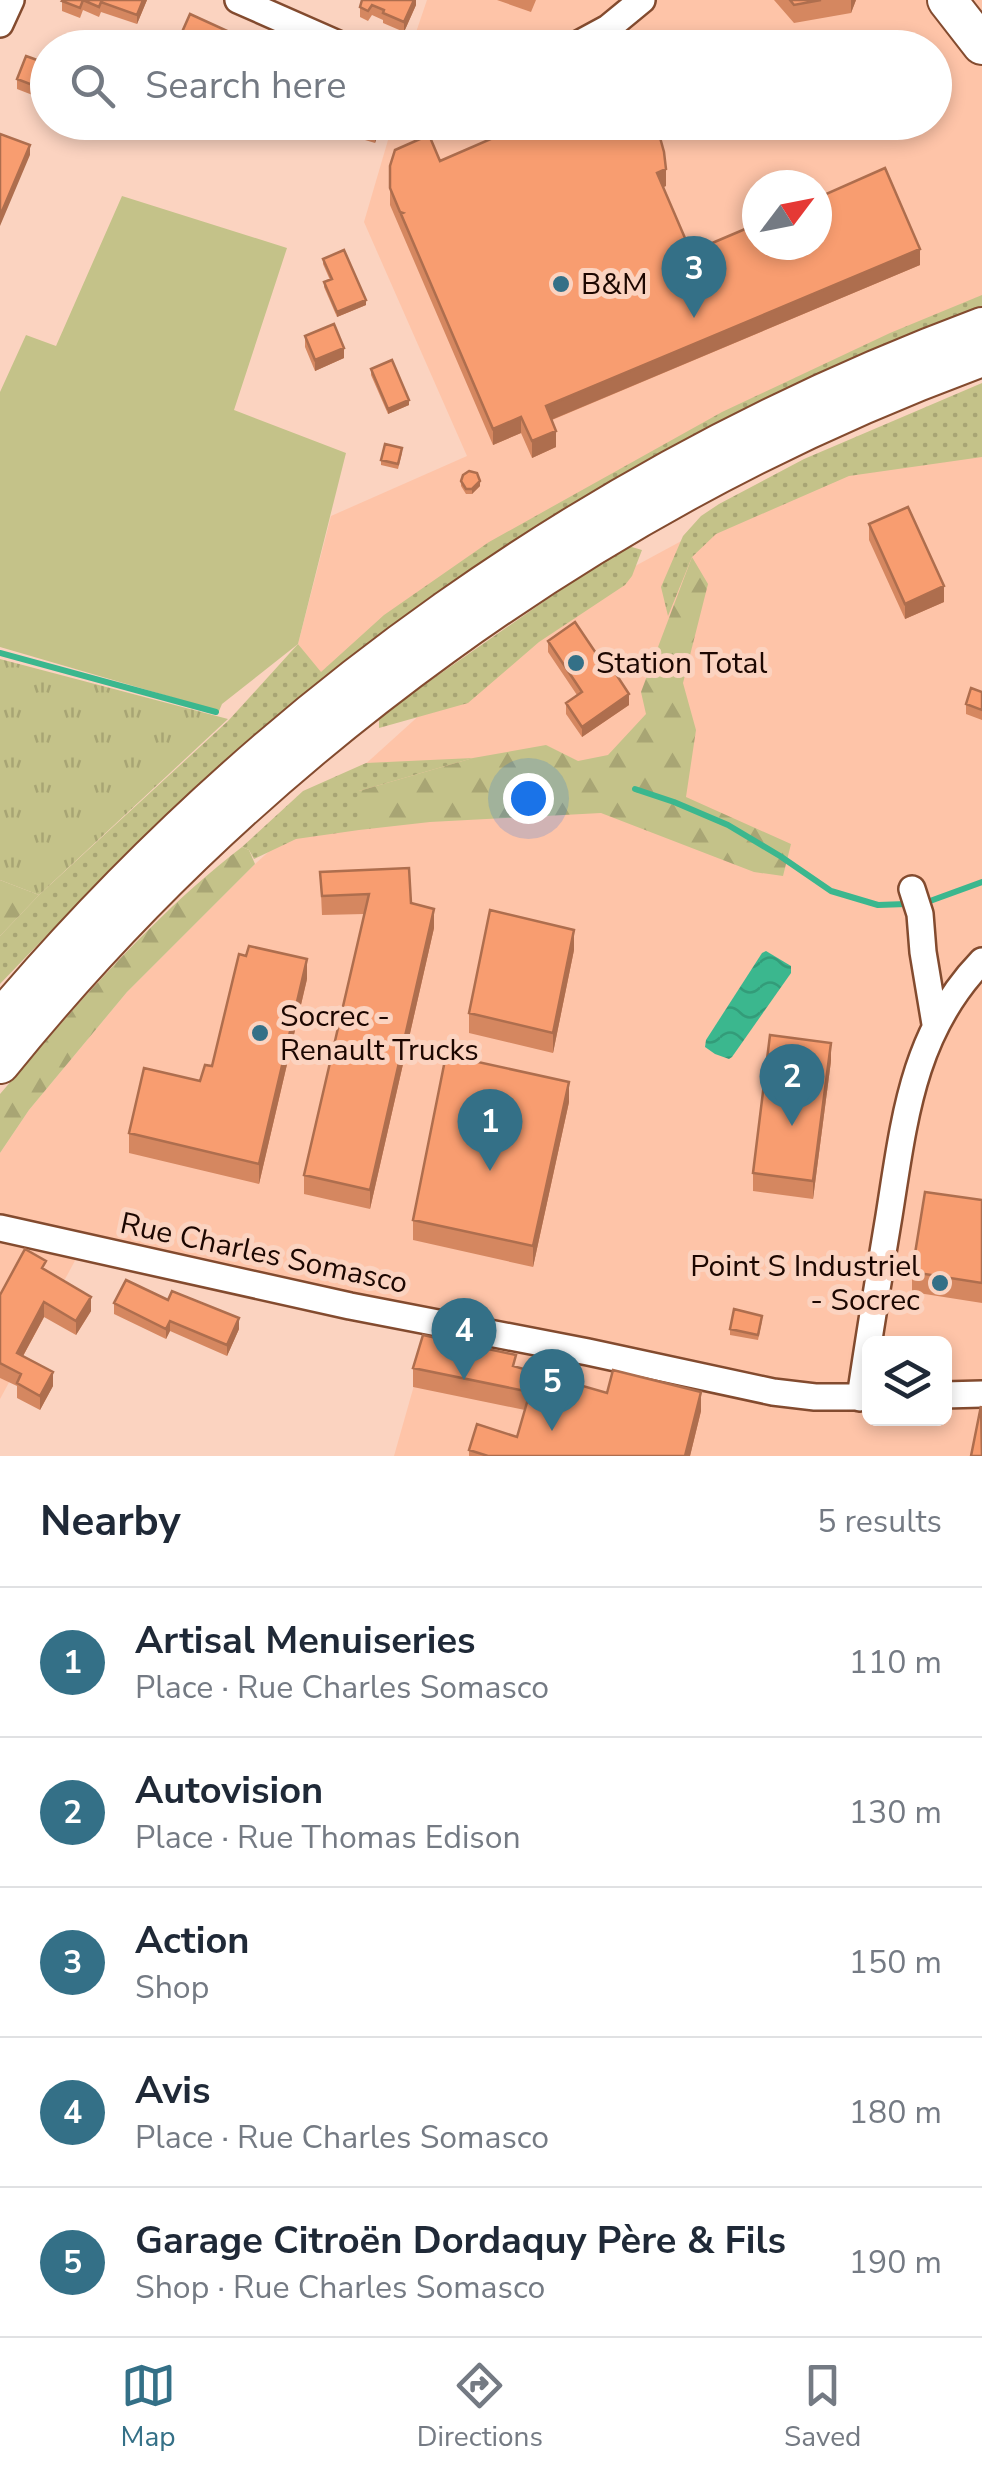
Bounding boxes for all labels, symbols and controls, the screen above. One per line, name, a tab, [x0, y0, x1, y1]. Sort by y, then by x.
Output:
search box	[30, 30, 952, 140]
icon: search	[65, 58, 120, 113]
text: Search here	[145, 60, 346, 111]
north arrow	[742, 170, 832, 260]
pin: 3	[662, 236, 726, 318]
place label: B&M	[581, 264, 648, 305]
marker: B&M	[550, 273, 572, 295]
place label: Station Total	[596, 643, 767, 684]
marker: Station Total	[565, 652, 587, 674]
your location	[503, 773, 554, 824]
place label: Socrec - Renault Trucks	[280, 996, 479, 1071]
marker: Socrec - Renault Trucks	[249, 1022, 271, 1044]
pin: 2	[760, 1044, 824, 1126]
pin: 1	[458, 1088, 522, 1171]
street label: Rue Charles Somasco	[116, 1203, 411, 1304]
place label: Point S Industriel - Socrec	[690, 1246, 920, 1321]
marker: Point S Industriel - Socrec	[929, 1272, 951, 1294]
pin: 4	[432, 1298, 496, 1380]
map controls	[862, 1336, 952, 1426]
button: layers	[862, 1336, 952, 1426]
pin: 5	[520, 1348, 584, 1431]
text: Nearby	[40, 1493, 181, 1550]
text: 5 results	[817, 1500, 942, 1543]
text: Artisal Menuiseries	[135, 1615, 476, 1666]
text: 1	[63, 1641, 82, 1684]
text: 110 m	[849, 1641, 942, 1684]
text: Place · Rue Charles Somasco	[135, 1666, 549, 1709]
text: Autovision	[135, 1765, 323, 1816]
text: 2	[63, 1791, 82, 1834]
text: 130 m	[849, 1791, 942, 1834]
text: Place · Rue Thomas Edison	[135, 1816, 521, 1859]
text: Action	[135, 1915, 250, 1966]
text: 3	[63, 1941, 82, 1984]
text: 150 m	[849, 1941, 942, 1984]
text: Shop	[135, 1966, 209, 2009]
text: Avis	[135, 2065, 210, 2116]
text: 4	[63, 2091, 82, 2134]
text: 180 m	[849, 2091, 942, 2134]
text: Place · Rue Charles Somasco	[135, 2116, 549, 2159]
text: Garage Citroën Dordaquy Père & Fils	[135, 2215, 786, 2266]
text: 5	[63, 2241, 82, 2284]
text: 190 m	[849, 2241, 942, 2284]
text: Shop · Rue Charles Somasco	[135, 2266, 545, 2309]
tab: Map	[121, 2358, 176, 2456]
tab: Directions	[417, 2358, 543, 2456]
tab: Saved	[784, 2358, 861, 2456]

